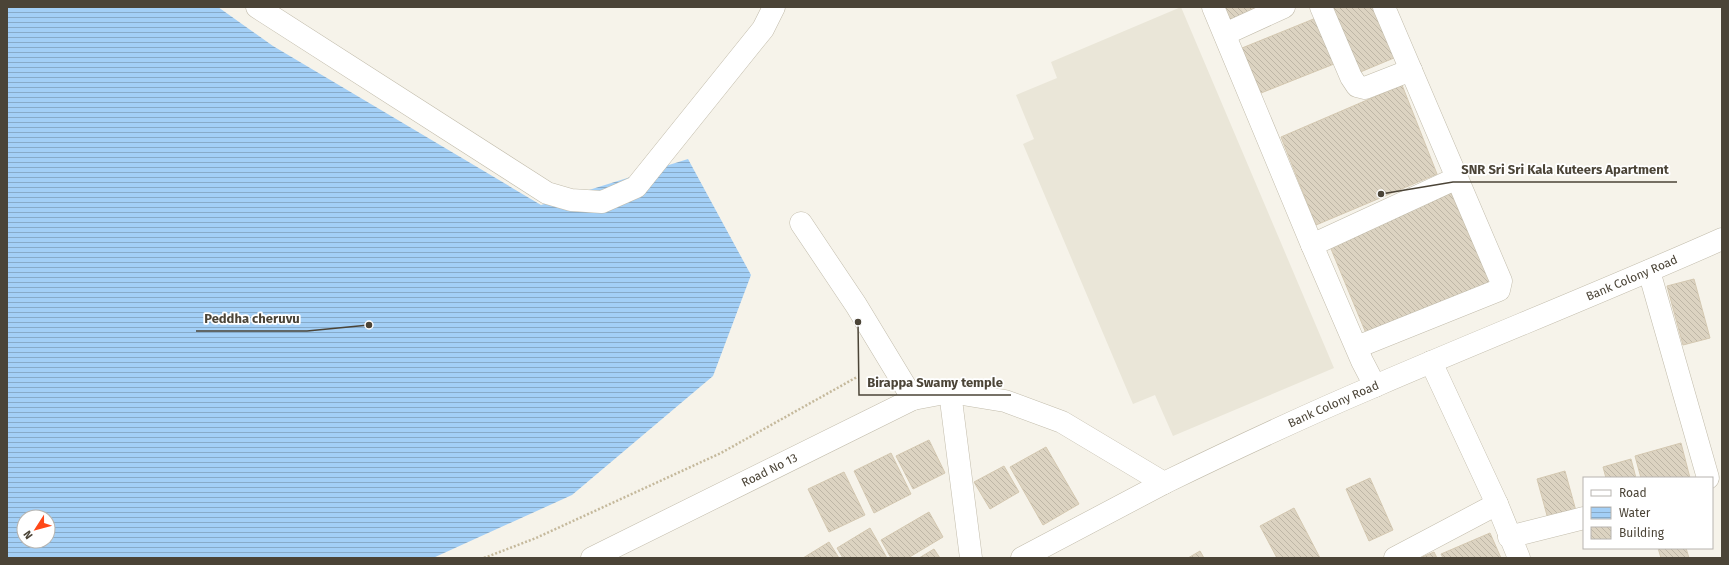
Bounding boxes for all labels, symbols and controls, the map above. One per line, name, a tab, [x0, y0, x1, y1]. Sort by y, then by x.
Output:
callout: SNR Sri Sri Kala Kuteers Apartment	[1453, 157, 1677, 182]
text: SNR Sri Sri Kala Kuteers Apartment	[1461, 162, 1670, 177]
street label: Bank Colony Road	[1584, 252, 1680, 304]
callout: Peddha cheruvu	[196, 306, 307, 331]
text: Peddha cheruvu	[204, 311, 300, 326]
callout: Birappa Swamy temple	[859, 370, 1011, 395]
text: Birappa Swamy temple	[867, 375, 1003, 390]
street label: Bank Colony Road	[1286, 378, 1381, 430]
street label: Road No 13	[739, 450, 800, 490]
legend	[1583, 477, 1713, 549]
text: Road	[1619, 486, 1647, 500]
text: Water	[1619, 506, 1651, 520]
north arrow	[16, 509, 56, 549]
text: Building	[1619, 526, 1665, 540]
text: N	[21, 528, 36, 541]

